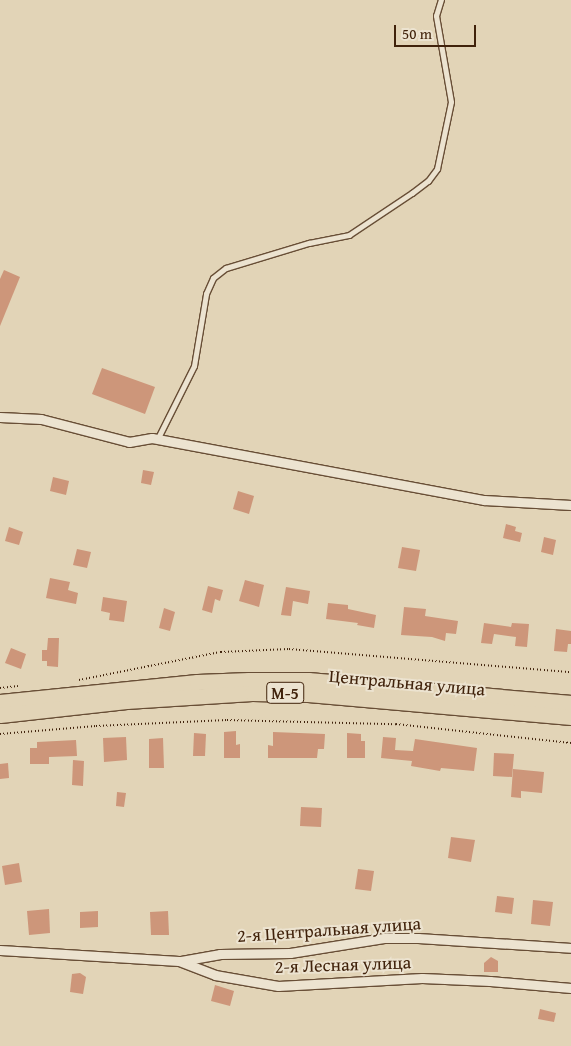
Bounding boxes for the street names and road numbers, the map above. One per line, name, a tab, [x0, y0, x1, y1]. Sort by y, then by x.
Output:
street label: Центральная улица	[328, 665, 486, 701]
road number: М-5	[265, 680, 305, 706]
street label: 2-я Центральная улица	[236, 913, 422, 947]
street label: 2-я Лесная улица	[274, 952, 412, 978]

